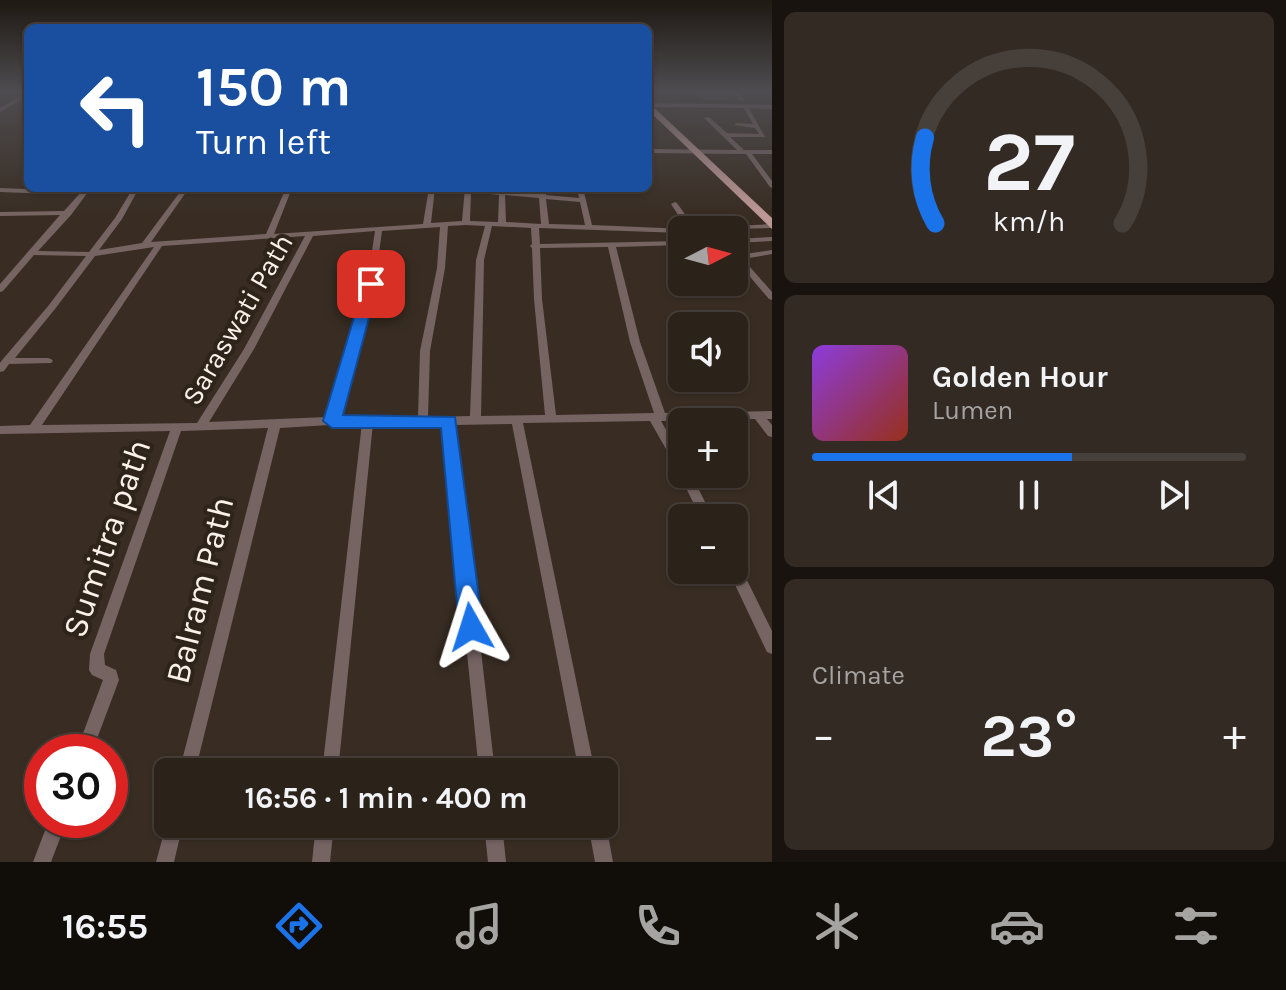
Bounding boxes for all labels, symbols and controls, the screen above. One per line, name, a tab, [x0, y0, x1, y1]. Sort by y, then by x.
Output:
text: 150 m	[196, 54, 351, 119]
icon: left	[64, 56, 168, 160]
text: 27	[983, 113, 1075, 210]
text: Turn left	[196, 121, 331, 163]
text: km/h	[993, 205, 1065, 238]
north arrow	[668, 216, 748, 296]
map controls	[668, 216, 748, 584]
street label: Saraswati Path	[175, 228, 300, 411]
pin	[337, 250, 405, 318]
icon: arrive	[349, 262, 393, 306]
button: sound	[668, 312, 748, 392]
text: Golden Hour	[932, 359, 1108, 395]
text: Lumen	[932, 395, 1013, 426]
button: +	[668, 408, 748, 488]
street label: Sumitra path	[54, 434, 160, 643]
icon: previous	[862, 473, 906, 517]
icon: pause	[1007, 473, 1051, 517]
icon: next	[1152, 473, 1196, 517]
street label: Balram Path	[157, 493, 242, 688]
button: −	[668, 504, 748, 584]
position arrow	[429, 585, 513, 669]
text: Climate	[812, 660, 905, 691]
text: 23°	[981, 701, 1077, 771]
text: −	[812, 710, 835, 761]
text: +	[1223, 710, 1246, 761]
speed limit sign: 30	[24, 734, 128, 838]
text: 16:56 · 1 min · 400 m	[244, 780, 528, 816]
icon: directions	[271, 898, 327, 954]
icon: music	[451, 898, 507, 954]
icon: phone	[630, 898, 686, 954]
icon: climate	[809, 898, 865, 954]
icon: car	[989, 898, 1045, 954]
icon: filters	[1168, 898, 1224, 954]
text: 16:55	[62, 905, 148, 947]

